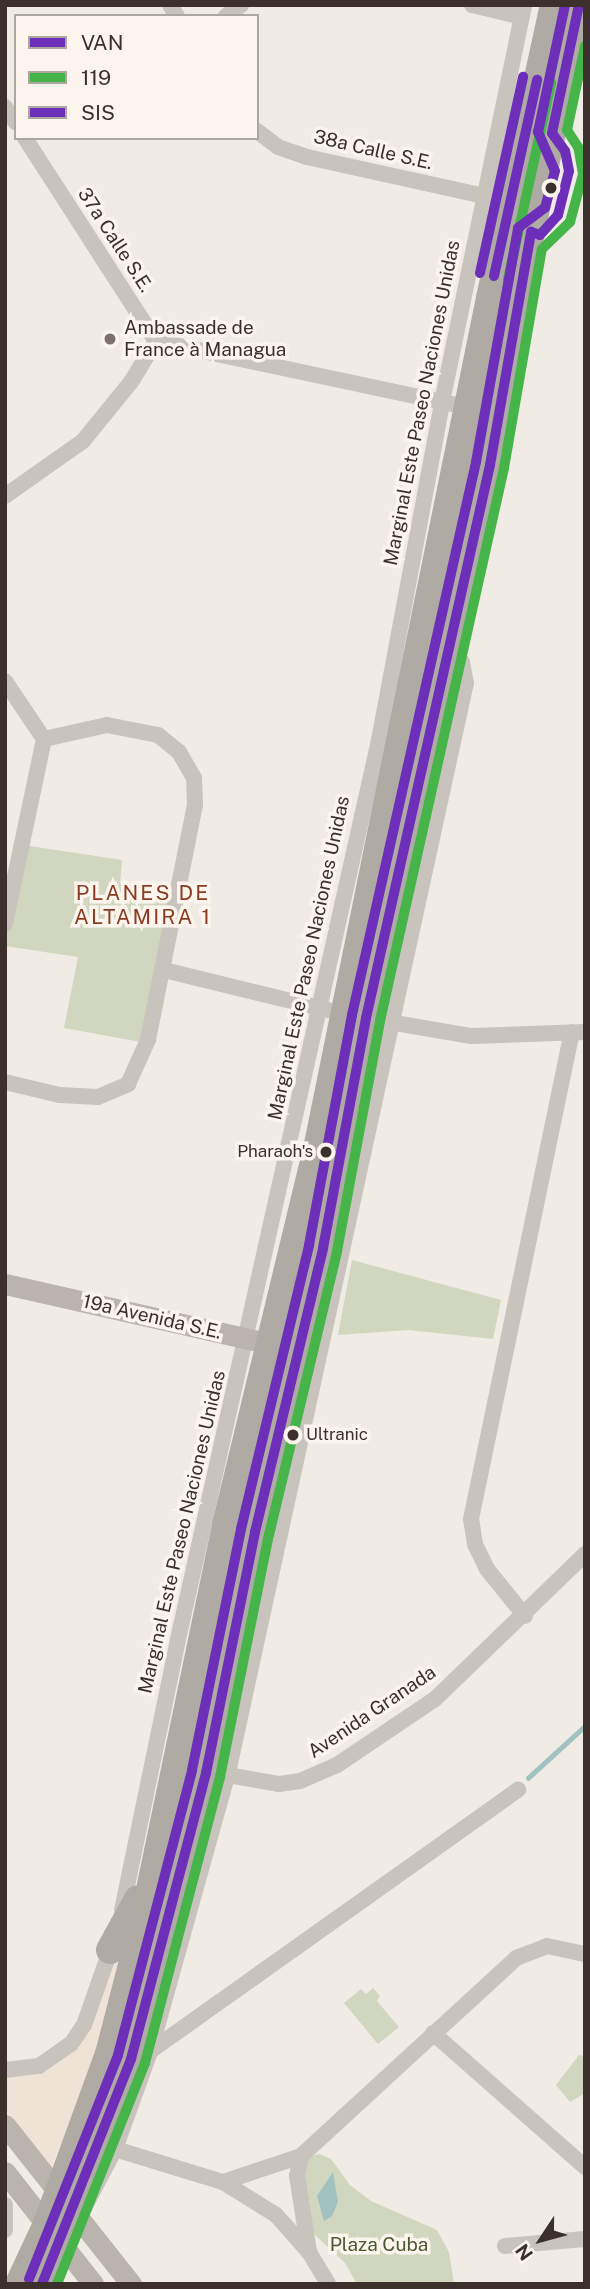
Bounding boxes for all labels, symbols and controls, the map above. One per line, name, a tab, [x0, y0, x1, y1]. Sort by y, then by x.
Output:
legend	[14, 14, 259, 140]
text: VAN	[81, 30, 123, 55]
text: 119	[81, 65, 111, 90]
text: SIS	[81, 100, 115, 125]
street label: 38a Calle S.E.	[311, 125, 435, 175]
unlabelled marker	[544, 181, 558, 195]
street label: 37a Calle S.E.	[73, 183, 157, 297]
street label: Marginal Este Paseo Naciones Unidas	[379, 238, 465, 568]
place label: Ambassade de France à Managua	[124, 317, 286, 361]
marker: Ambassade de France à Managua	[102, 331, 118, 347]
street label: Marginal Este Paseo Naciones Unidas	[263, 794, 355, 1122]
district label: PLANES DE ALTAMIRA 1	[75, 880, 211, 930]
place label: Pharaoh's	[237, 1142, 313, 1162]
marker: Pharaoh's	[319, 1145, 333, 1159]
street label: 19a Avenida S.E.	[80, 1290, 224, 1344]
street label: Marginal Este Paseo Naciones Unidas	[134, 1368, 230, 1696]
place label: Ultranic	[306, 1425, 368, 1445]
marker: Ultranic	[286, 1428, 300, 1442]
street label: Avenida Granada	[304, 1661, 440, 1763]
north arrow	[506, 2205, 576, 2275]
park label: Plaza Cuba	[330, 2234, 428, 2256]
text: N	[511, 2240, 537, 2265]

